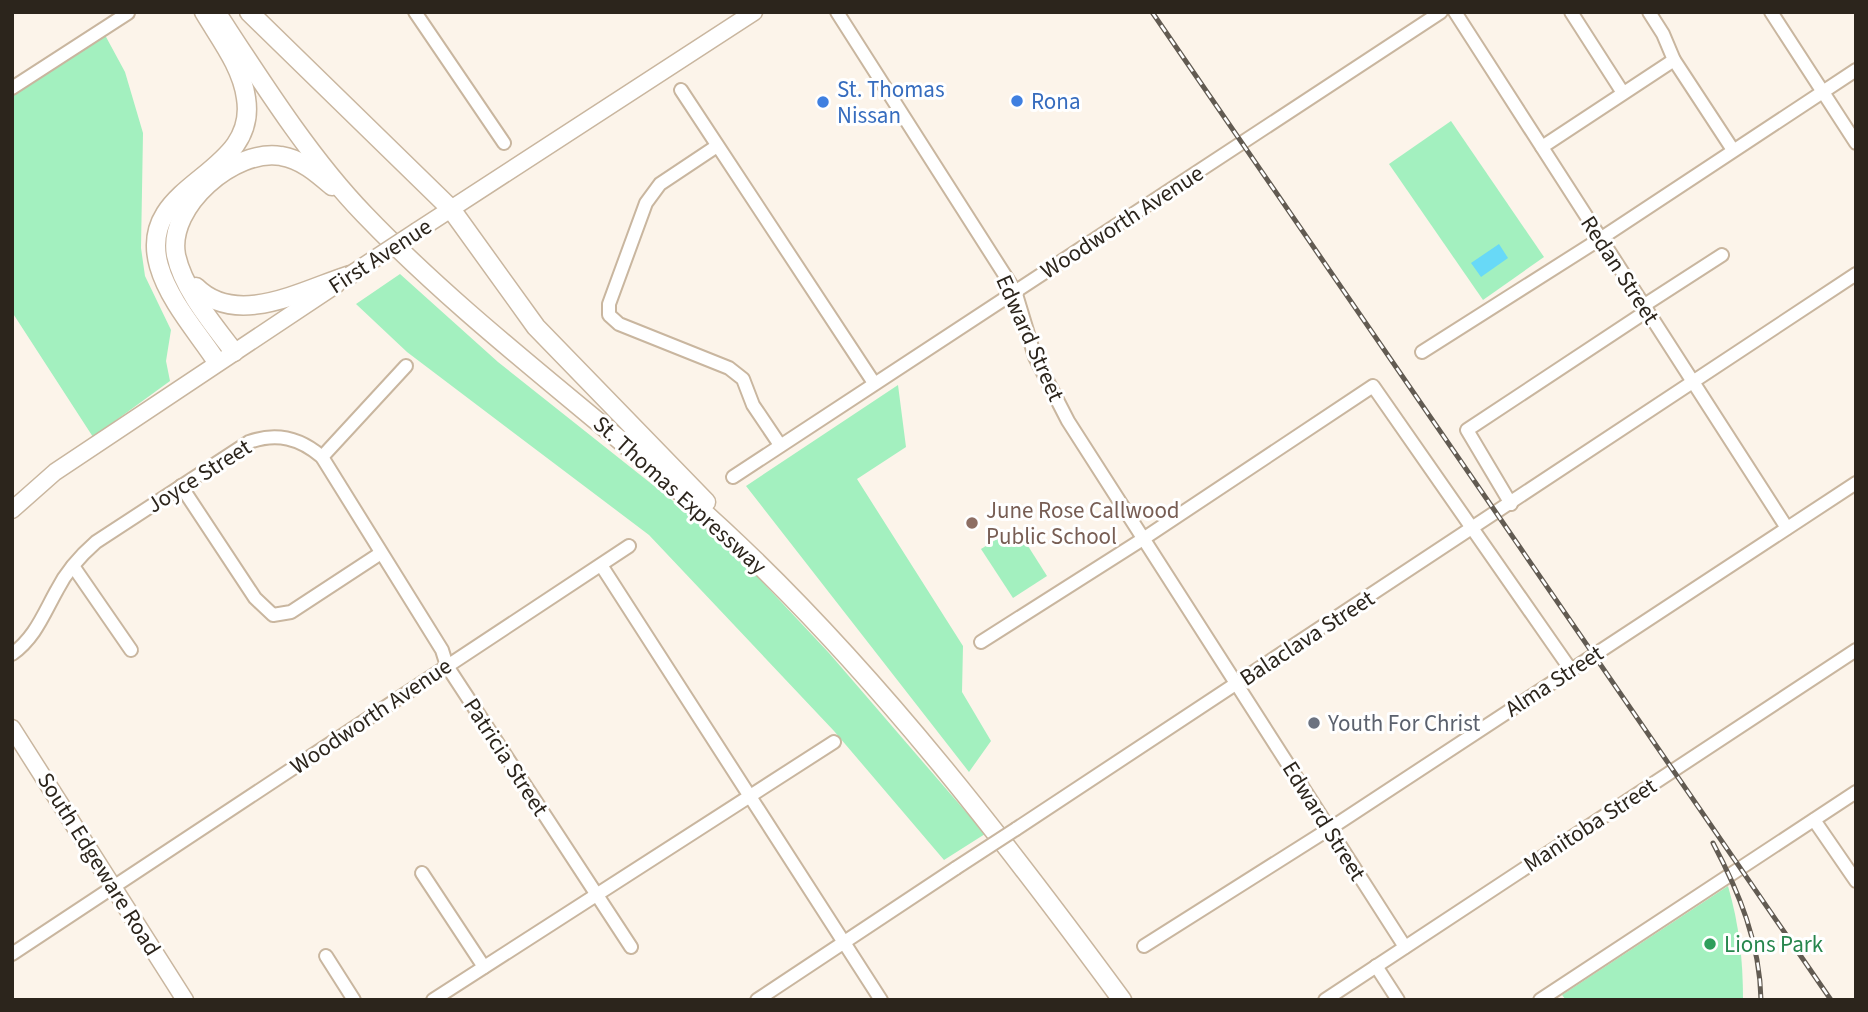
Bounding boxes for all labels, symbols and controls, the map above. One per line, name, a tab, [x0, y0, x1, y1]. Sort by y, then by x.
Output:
place label: St. Thomas Nissan	[837, 73, 945, 132]
place label: Rona	[1031, 85, 1081, 118]
marker: Rona	[1009, 93, 1025, 109]
marker: St. Thomas Nissan	[815, 94, 831, 110]
street label: Woodworth Avenue	[1034, 157, 1210, 287]
street label: Redan Street	[1573, 209, 1668, 331]
street label: First Avenue	[322, 210, 438, 302]
street label: Edward Street	[987, 269, 1073, 407]
street label: St. Thomas Expressway	[586, 408, 774, 582]
street label: Joyce Street	[140, 431, 258, 521]
place label: June Rose Callwood Public School	[986, 494, 1180, 553]
marker: June Rose Callwood Public School	[964, 515, 980, 531]
street label: Balaclava Street	[1233, 582, 1381, 694]
street label: Alma Street	[1498, 637, 1610, 725]
street label: Woodworth Avenue	[284, 650, 458, 782]
street label: Patricia Street	[455, 692, 557, 823]
place label: Youth For Christ	[1327, 707, 1480, 740]
marker: Youth For Christ	[1306, 715, 1322, 731]
street label: Edward Street	[1274, 755, 1374, 887]
street label: South Edgeware Road	[29, 766, 169, 962]
street label: Manitoba Street	[1517, 769, 1663, 880]
place label: Lions Park	[1724, 928, 1824, 961]
marker: Lions Park	[1702, 936, 1718, 952]

